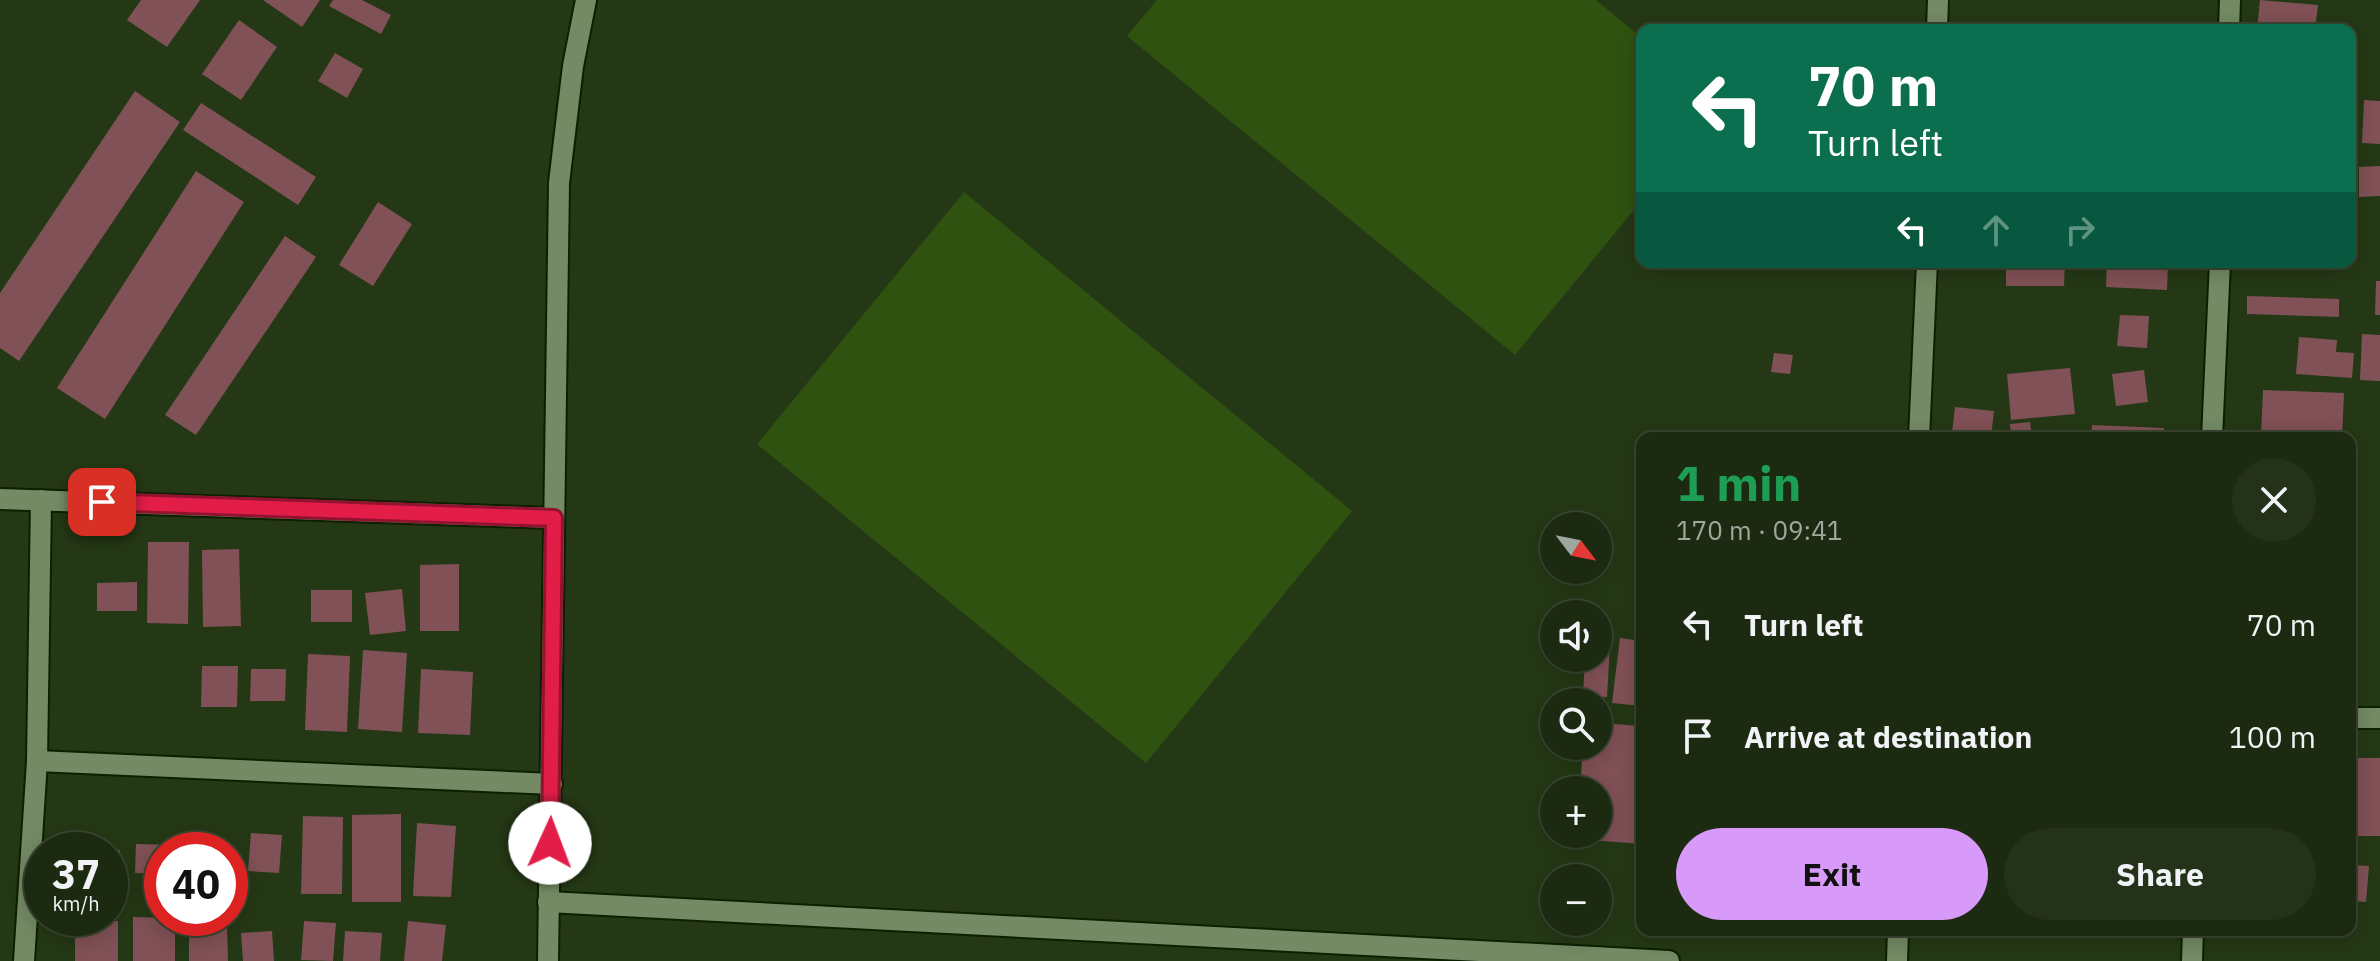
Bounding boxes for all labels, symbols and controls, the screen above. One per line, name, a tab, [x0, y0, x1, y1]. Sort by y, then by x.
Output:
text: 70 m	[1808, 49, 1938, 121]
icon: left	[1676, 56, 1780, 160]
text: Turn left	[1808, 119, 1943, 166]
icon: left	[1890, 208, 1934, 252]
icon: ahead	[1974, 208, 2018, 252]
icon: right	[2058, 208, 2102, 252]
text: 1 min	[1676, 452, 1801, 514]
button: close	[2232, 458, 2316, 542]
pin	[68, 468, 136, 536]
icon: arrive	[80, 480, 124, 524]
north arrow	[1540, 512, 1612, 584]
map controls	[1540, 512, 1612, 936]
text: 170 m · 09:41	[1676, 513, 1842, 547]
button: sound	[1540, 600, 1612, 672]
icon: left	[1676, 602, 1720, 646]
text: Turn left	[1744, 605, 1863, 644]
text: 70 m	[2247, 605, 2316, 644]
button: search	[1540, 688, 1612, 760]
icon: arrive	[1676, 714, 1720, 758]
text: Arrive at destination	[1744, 717, 2032, 756]
text: 100 m	[2229, 717, 2316, 756]
button: +	[1540, 776, 1612, 848]
position arrow	[508, 801, 592, 885]
button: Exit	[1676, 828, 1988, 920]
button: Share	[2004, 828, 2316, 920]
speed limit sign: 40	[144, 832, 248, 936]
text: 37	[52, 848, 100, 900]
button: −	[1540, 864, 1612, 936]
text: km/h	[52, 890, 100, 917]

